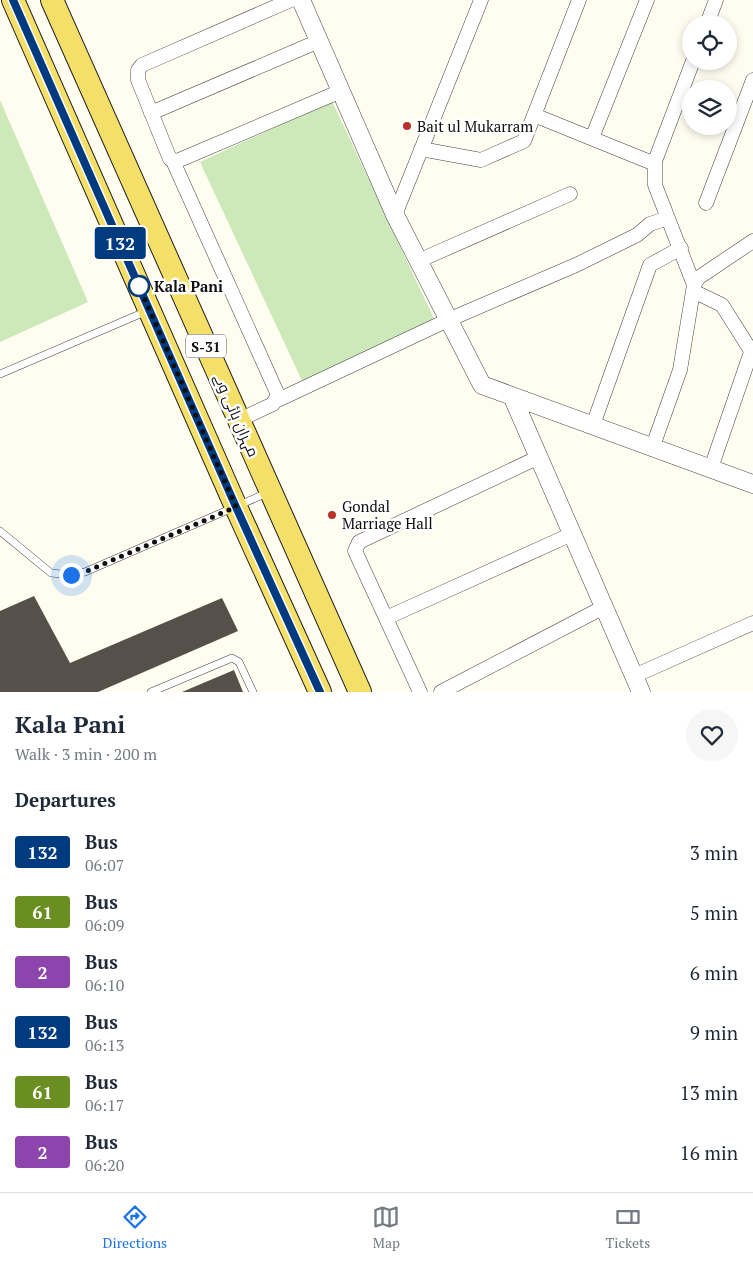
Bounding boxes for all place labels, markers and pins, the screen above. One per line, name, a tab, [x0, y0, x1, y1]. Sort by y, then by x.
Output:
place label: Bait ul Mukarram	[417, 116, 533, 136]
marker: Bait ul Mukarram	[401, 120, 413, 132]
marker: Kala Pani	[128, 275, 150, 297]
place label: Kala Pani	[154, 276, 223, 296]
place label: Gondal Marriage Hall	[342, 496, 433, 533]
marker: Gondal Marriage Hall	[326, 509, 338, 521]

